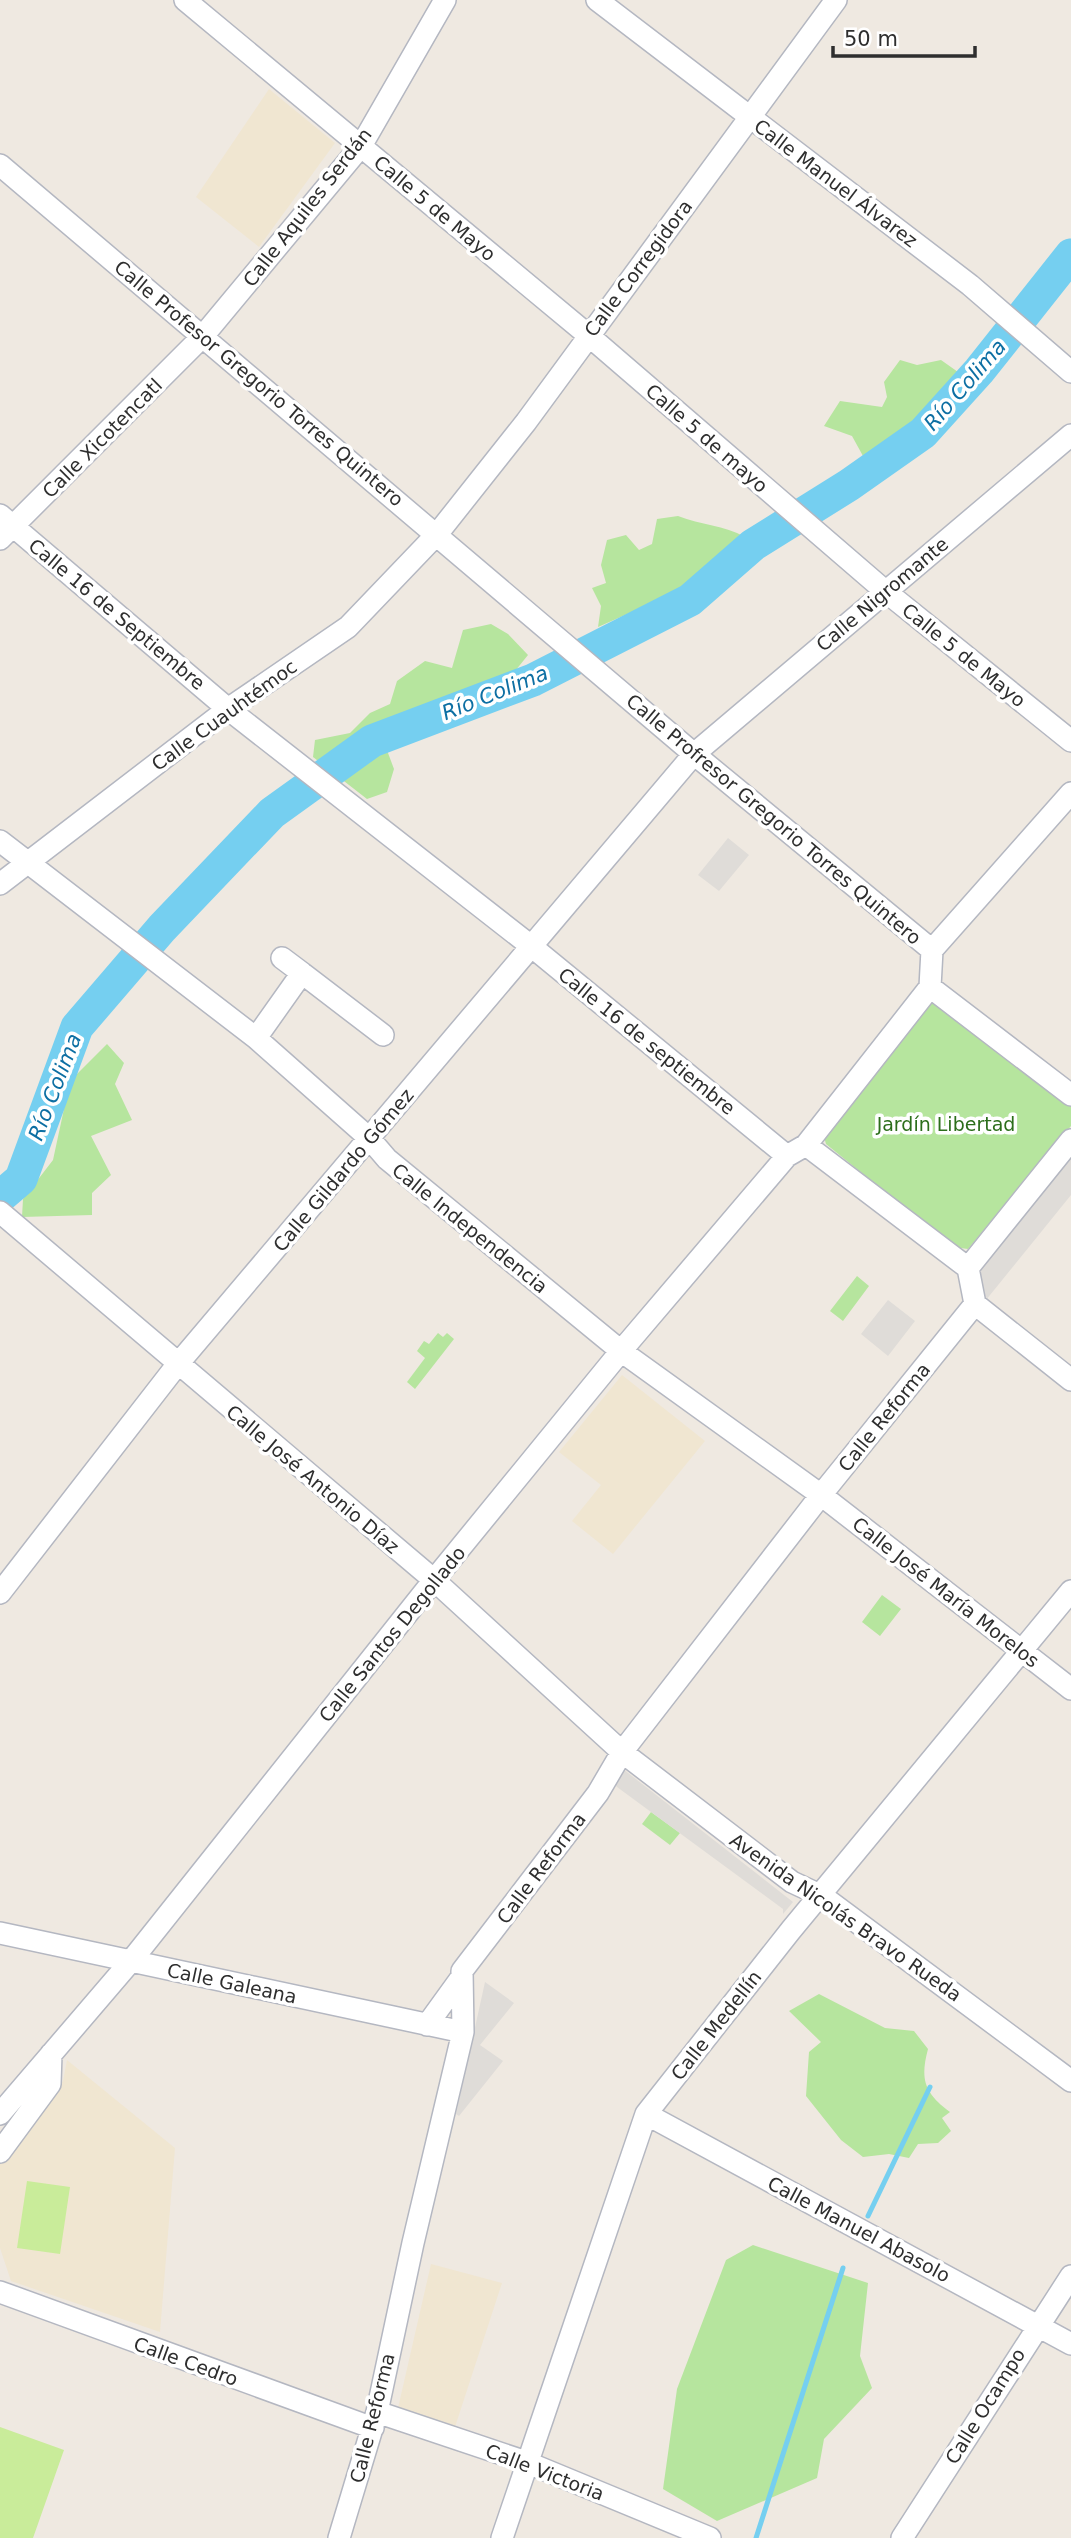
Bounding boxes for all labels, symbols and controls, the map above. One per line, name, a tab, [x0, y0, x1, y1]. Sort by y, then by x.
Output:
scale bar	[833, 14, 975, 58]
text: 50 m	[844, 27, 898, 51]
street label: Calle Manuel Álvarez	[750, 114, 922, 252]
street label: Calle Aquiles Serdán	[238, 123, 376, 291]
street label: Calle 5 de Mayo	[370, 151, 500, 265]
street label: Calle Corregidora	[580, 195, 696, 341]
street label: Calle Profesor Gregorio Torres Quintero	[110, 256, 408, 510]
water label: Río Colima	[919, 335, 1011, 435]
street label: Calle Xicotencatl	[38, 374, 166, 502]
street label: Calle 5 de mayo	[642, 379, 772, 497]
street label: Calle Nigromante	[812, 533, 952, 655]
street label: Calle 16 de Septiembre	[24, 534, 210, 694]
street label: Calle 5 de Mayo	[898, 599, 1030, 711]
street label: Calle Cuauhtémoc	[147, 655, 301, 775]
water label: Río Colima	[438, 661, 552, 725]
street label: Calle Profresor Gregorio Torres Quintero	[622, 689, 926, 949]
street label: Calle 16 de septiembre	[554, 963, 740, 1119]
water label: Río Colima	[24, 1030, 86, 1144]
street label: Calle Gildardo Gómez	[268, 1084, 418, 1256]
park label: Jardín Libertad	[876, 1113, 1015, 1135]
street label: Calle Independencia	[388, 1159, 552, 1297]
street label: Calle Reforma	[834, 1358, 934, 1476]
street label: Calle José Antonio Díaz	[222, 1400, 404, 1558]
street label: Calle José María Morelos	[848, 1512, 1044, 1672]
street label: Calle Santos Degollado	[314, 1542, 470, 1726]
street label: Calle Reforma	[492, 1808, 590, 1928]
street label: Avenida Nicolás Bravo Rueda	[726, 1828, 966, 2006]
street label: Calle Galeana	[165, 1959, 299, 2007]
street label: Calle Medellín	[666, 1966, 766, 2084]
street label: Calle Manuel Abasolo	[764, 2172, 954, 2286]
street label: Calle Cedro	[131, 2332, 241, 2390]
street label: Calle Ocampo	[941, 2344, 1029, 2468]
street label: Calle Reforma	[345, 2351, 399, 2485]
street label: Calle Victoria	[483, 2439, 607, 2505]

